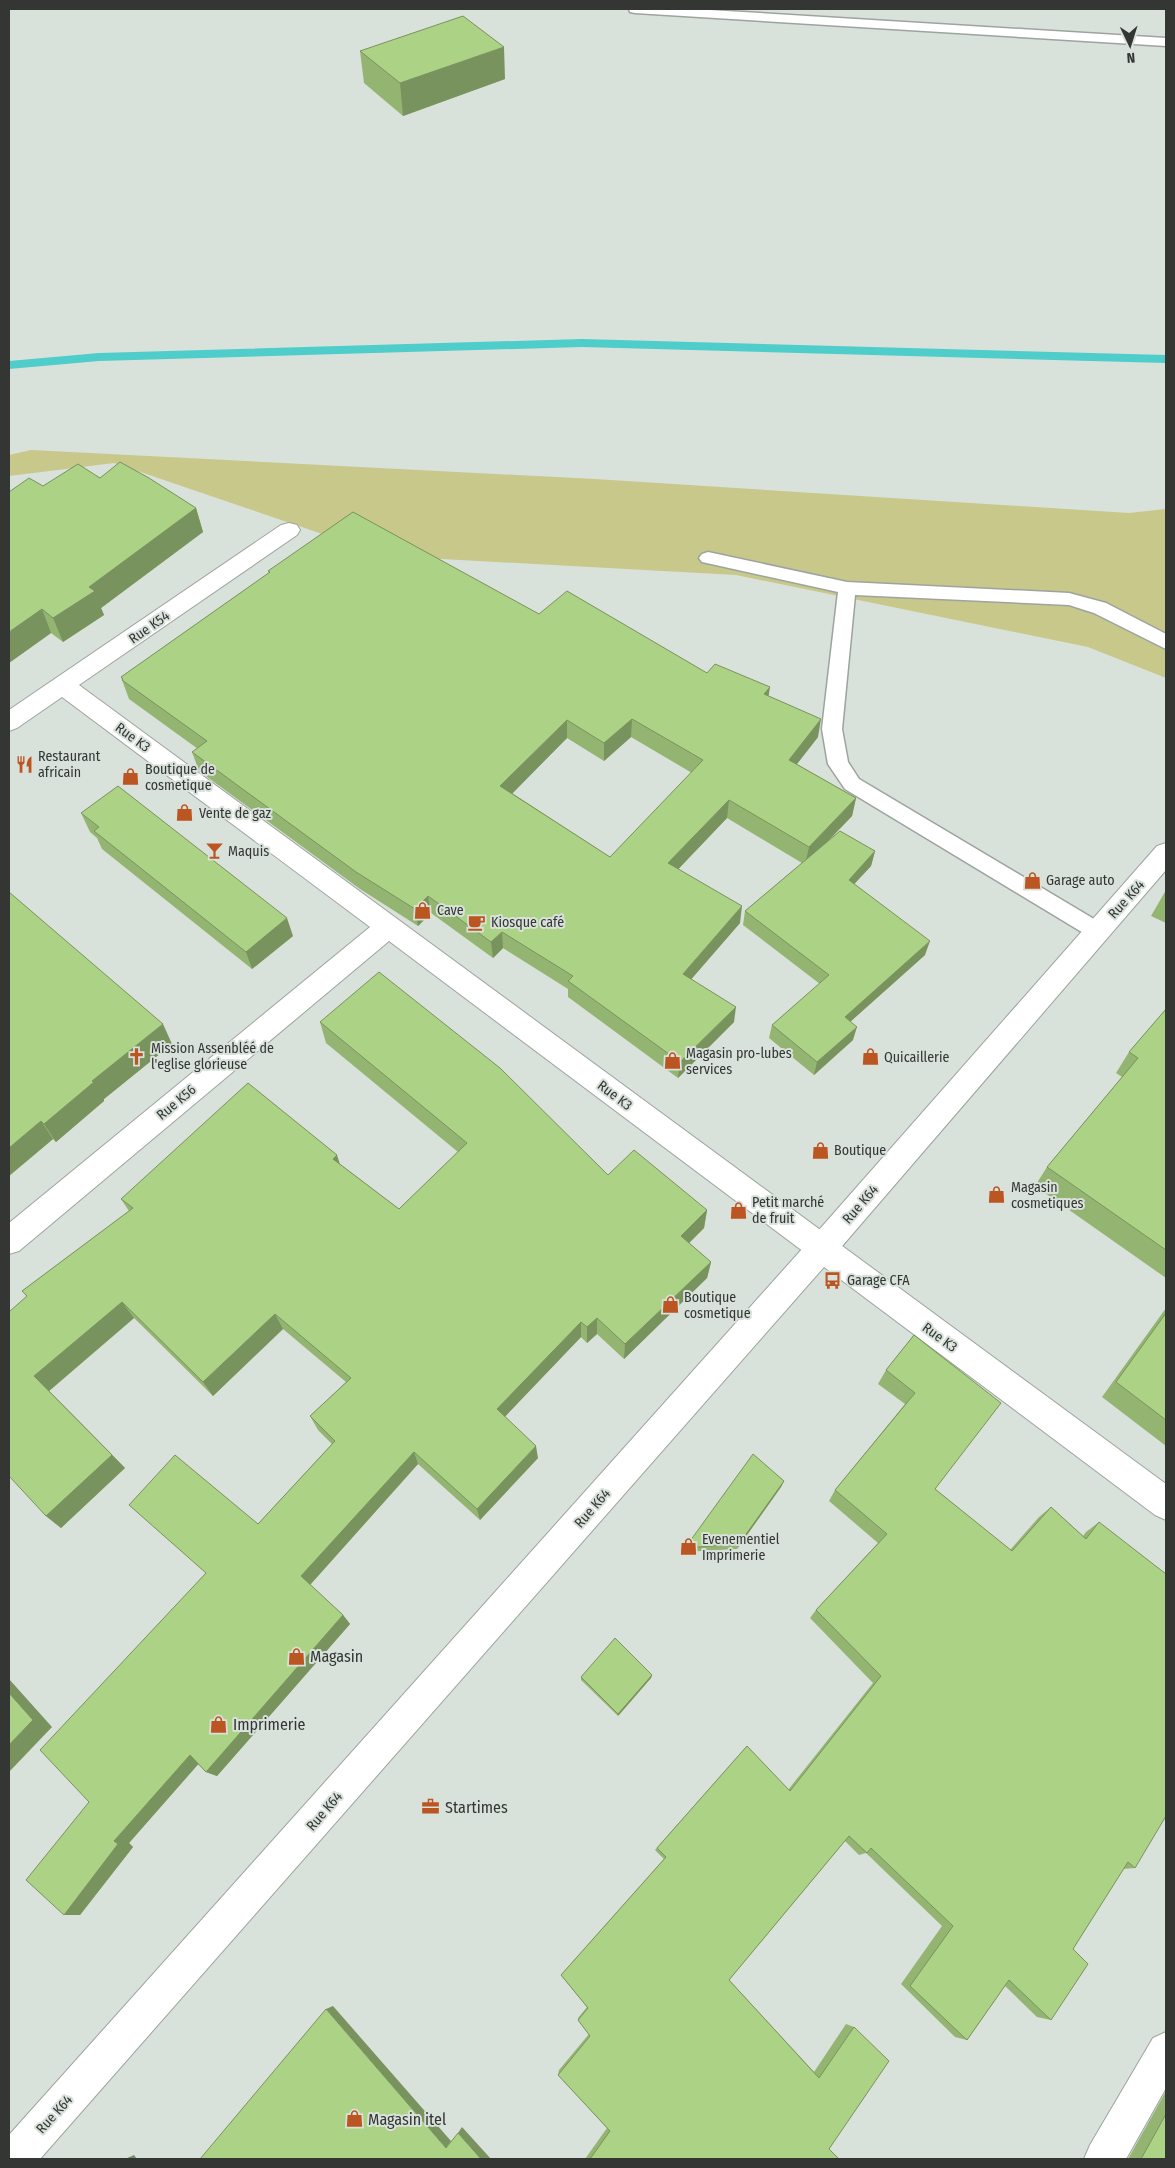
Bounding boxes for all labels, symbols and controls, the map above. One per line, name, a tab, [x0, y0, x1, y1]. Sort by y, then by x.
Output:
north arrow	[1105, 20, 1155, 70]
text: N	[1126, 49, 1136, 66]
street label: Rue K54	[126, 607, 173, 648]
street label: Rue K3	[112, 719, 153, 756]
place label: Restaurant africain	[38, 748, 101, 781]
restaurant icon: Restaurant africain	[14, 754, 34, 774]
place label: Boutique de cosmetique	[145, 761, 215, 794]
shop icon: Boutique de cosmetique	[121, 767, 141, 787]
shop icon: Vente de gaz	[175, 803, 195, 823]
place label: Vente de gaz	[199, 805, 272, 822]
bar icon: Maquis	[204, 841, 224, 861]
place label: Maquis	[228, 843, 269, 860]
shop icon: Garage auto	[1022, 870, 1042, 890]
place label: Garage auto	[1046, 872, 1115, 889]
street label: Rue K64	[1105, 876, 1148, 922]
shop icon: Cave	[413, 900, 433, 920]
place label: Cave	[437, 902, 464, 919]
cafe icon: Kiosque café	[467, 912, 487, 932]
place label: Kiosque café	[491, 914, 564, 931]
place label: Mission Assenbléé de l'eglise glorieuse	[151, 1040, 274, 1073]
place label: Magasin pro-lubes services	[686, 1045, 792, 1078]
church icon: Mission Assenbléé de l'eglise glorieuse	[127, 1046, 147, 1066]
shop icon: Quicaillerie	[860, 1047, 880, 1067]
place label: Quicaillerie	[884, 1049, 950, 1066]
shop icon: Magasin pro-lubes services	[662, 1051, 682, 1071]
street label: Rue K3	[594, 1077, 635, 1114]
street label: Rue K56	[153, 1081, 199, 1124]
shop icon: Boutique	[810, 1140, 830, 1160]
place label: Boutique	[834, 1142, 886, 1159]
place label: Magasin cosmetiques	[1011, 1179, 1084, 1212]
street label: Rue K64	[839, 1181, 882, 1227]
shop icon: Magasin cosmetiques	[987, 1185, 1007, 1205]
place label: Petit marché de fruit	[752, 1194, 824, 1227]
shop icon: Petit marché de fruit	[728, 1200, 748, 1220]
bus stop icon: Garage CFA	[823, 1270, 843, 1290]
place label: Garage CFA	[847, 1272, 910, 1289]
place label: Boutique cosmetique	[684, 1289, 751, 1322]
shop icon: Boutique cosmetique	[660, 1295, 680, 1315]
street label: Rue K3	[919, 1319, 960, 1356]
street label: Rue K64	[571, 1485, 614, 1531]
place label: Evenementiel Imprimerie	[702, 1531, 780, 1564]
shop icon: Evenementiel Imprimerie	[678, 1537, 698, 1557]
shop icon: Magasin	[286, 1646, 306, 1666]
place label: Magasin	[310, 1647, 363, 1666]
shop icon: Imprimerie	[209, 1714, 229, 1734]
place label: Imprimerie	[233, 1715, 305, 1734]
street label: Rue K64	[303, 1788, 346, 1834]
office icon: Startimes	[421, 1797, 441, 1817]
place label: Startimes	[445, 1798, 508, 1817]
street label: Rue K64	[33, 2091, 76, 2137]
shop icon: Magasin itel	[344, 2109, 364, 2129]
place label: Magasin itel	[368, 2110, 446, 2129]

